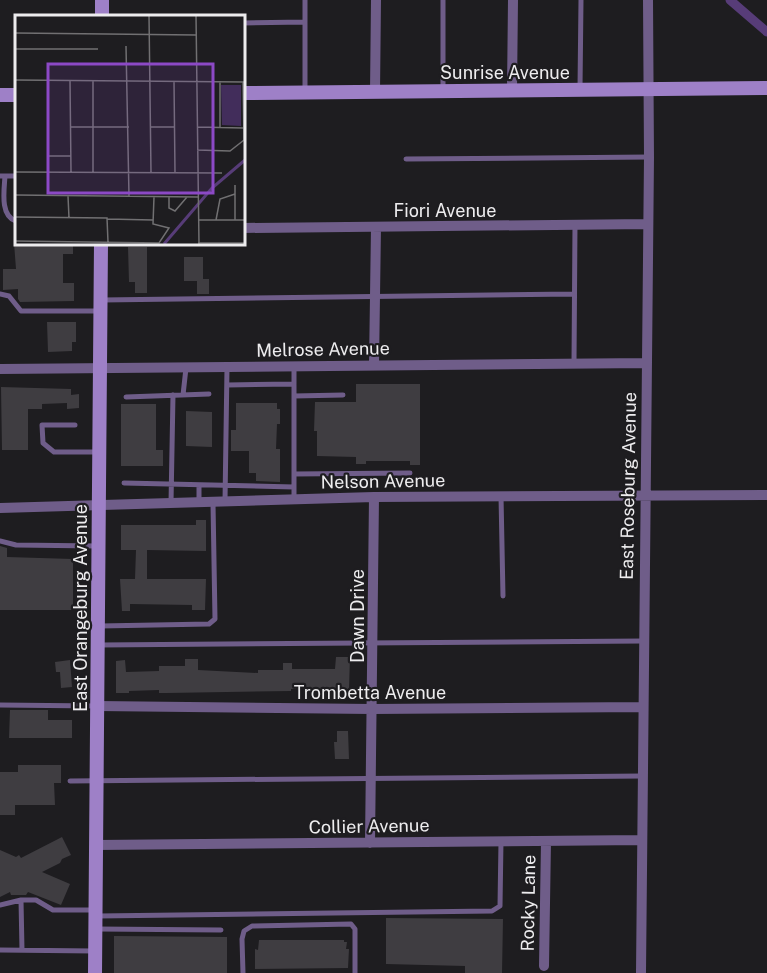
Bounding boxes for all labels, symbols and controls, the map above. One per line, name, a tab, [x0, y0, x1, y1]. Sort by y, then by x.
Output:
inset map	[15, 15, 244, 244]
street label: Sunrise Avenue	[440, 62, 570, 83]
street label: Fiori Avenue	[393, 200, 497, 221]
street label: Melrose Avenue	[256, 337, 390, 361]
street label: East Roseburg Avenue	[616, 392, 640, 580]
street label: Nelson Avenue	[320, 469, 446, 493]
street label: East Orangeburg Avenue	[70, 504, 91, 712]
street label: Dawn Drive	[347, 569, 368, 663]
street label: Trombetta Avenue	[294, 682, 446, 703]
street label: Collier Avenue	[308, 814, 430, 838]
street label: Rocky Lane	[517, 854, 539, 952]

